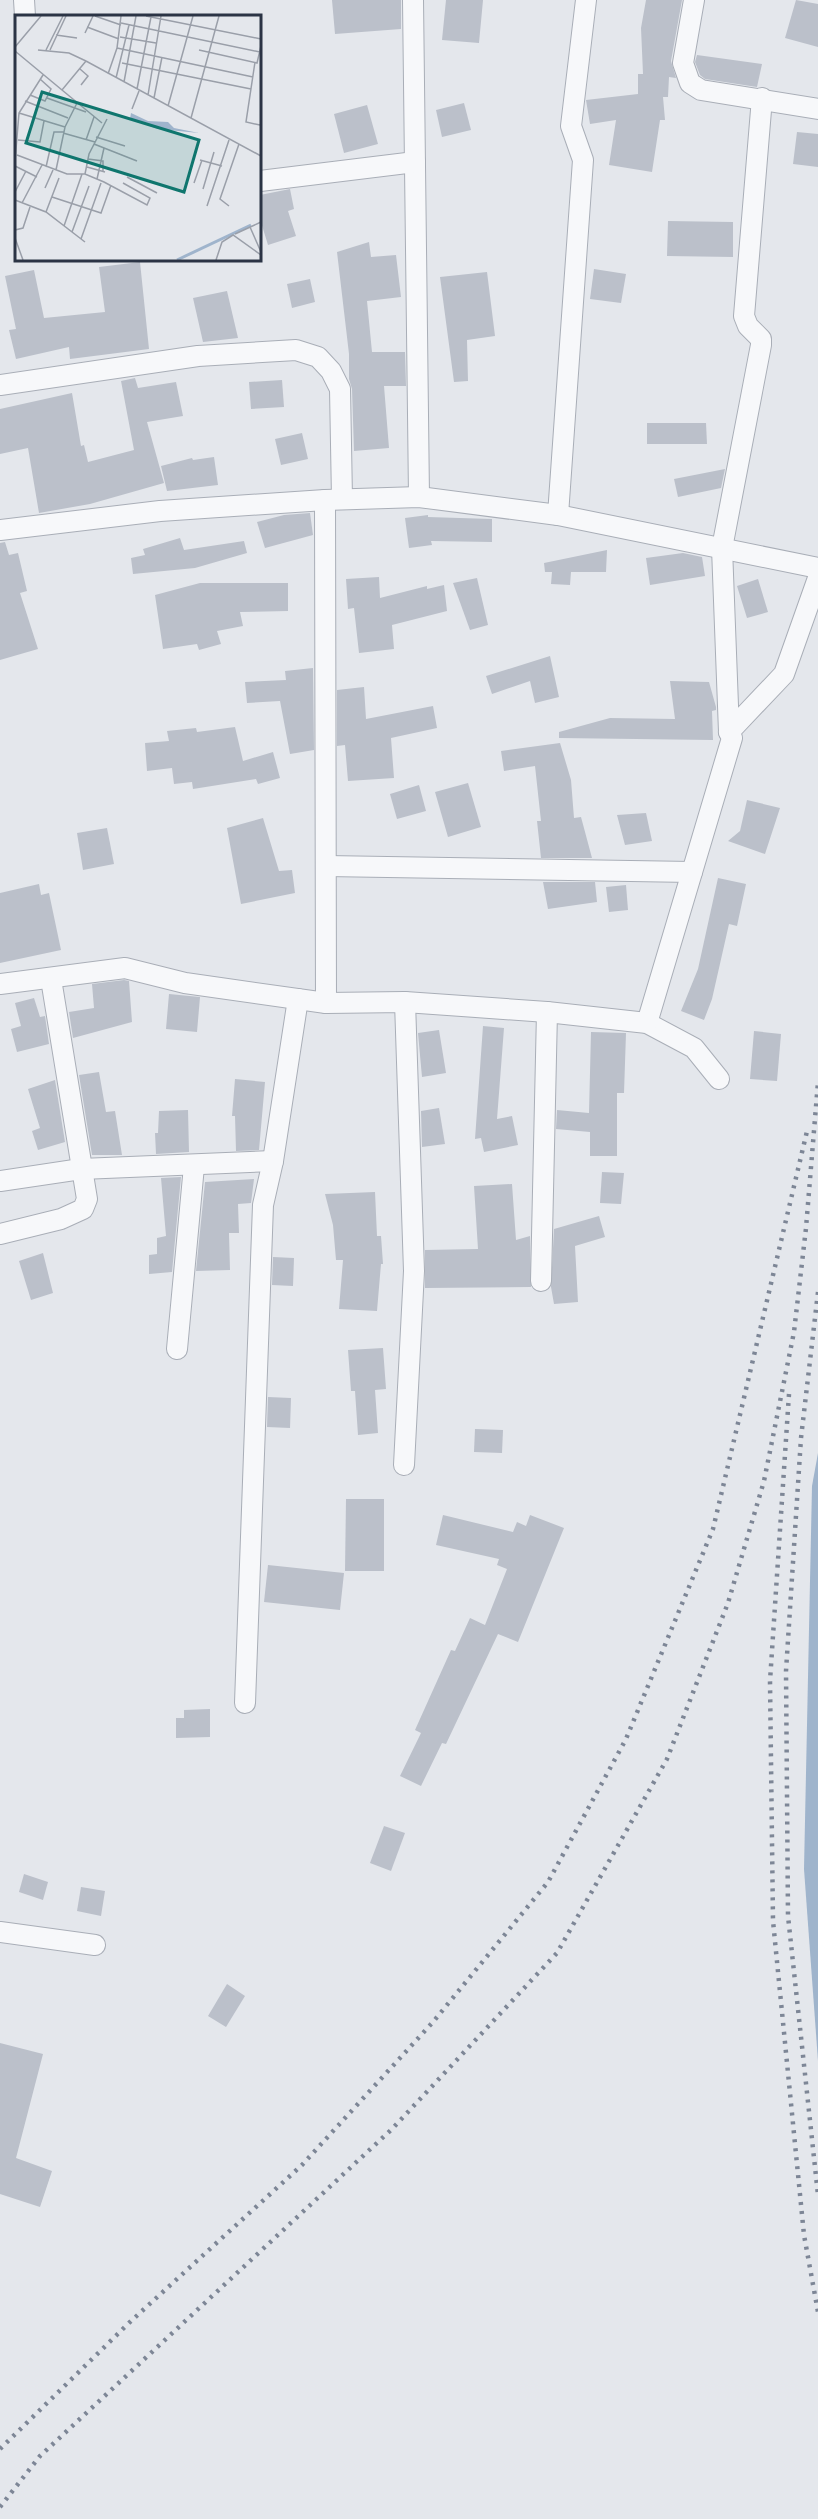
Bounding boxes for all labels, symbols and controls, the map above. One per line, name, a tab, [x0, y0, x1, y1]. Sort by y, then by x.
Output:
inset map	[15, 15, 261, 261]

